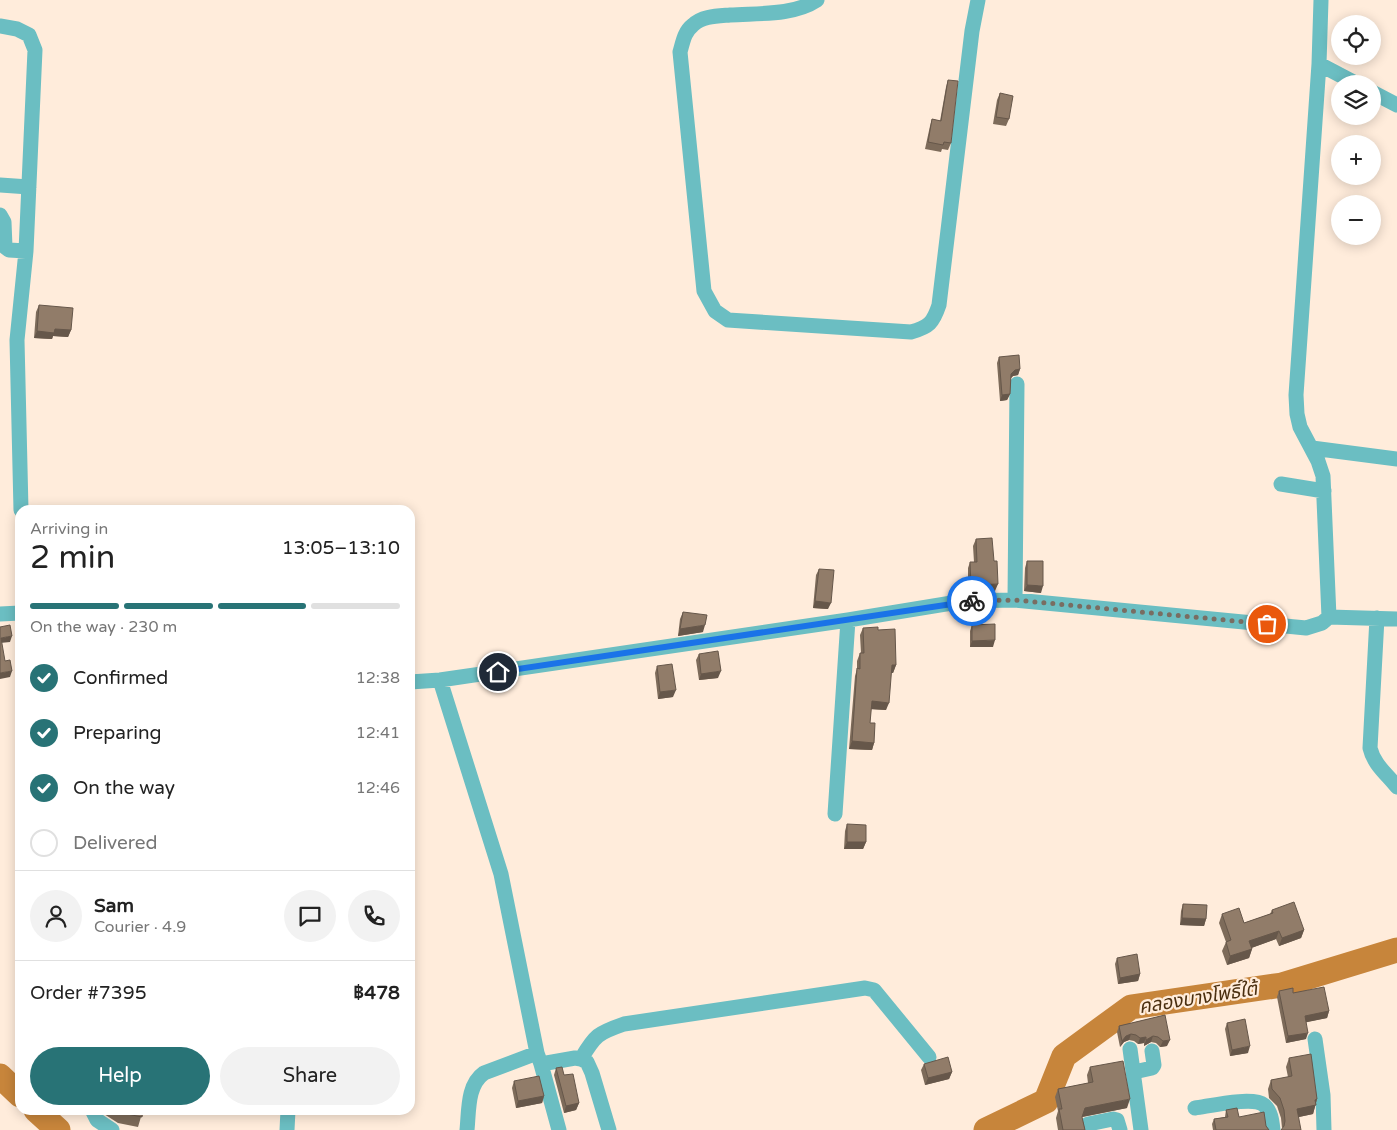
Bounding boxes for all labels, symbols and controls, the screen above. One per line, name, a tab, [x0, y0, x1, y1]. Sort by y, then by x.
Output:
map controls	[1331, 15, 1381, 245]
button: locate	[1331, 15, 1381, 65]
button: layers	[1331, 75, 1381, 125]
button: +	[1331, 135, 1381, 185]
button: −	[1331, 195, 1381, 245]
text: Arriving in	[30, 519, 108, 539]
text: 13:05–13:10	[282, 537, 400, 559]
text: 2 min	[30, 539, 115, 577]
courier	[947, 576, 997, 626]
icon: bike	[958, 587, 986, 615]
pin	[1246, 603, 1288, 645]
icon: bag	[1253, 610, 1281, 638]
text: On the way · 230 m	[30, 617, 177, 637]
pin	[477, 651, 519, 693]
icon: home	[484, 658, 512, 686]
icon: check	[30, 664, 58, 692]
text: Confirmed	[73, 667, 168, 689]
text: 12:38	[356, 668, 400, 688]
icon: check	[30, 719, 58, 747]
text: Preparing	[73, 722, 162, 744]
text: 12:41	[356, 723, 400, 743]
icon: check	[30, 774, 58, 802]
text: On the way	[73, 777, 175, 799]
text: 12:46	[356, 778, 400, 798]
text: Delivered	[73, 832, 158, 854]
button: person	[30, 890, 82, 942]
button: chat	[284, 890, 336, 942]
button: phone	[348, 890, 400, 942]
text: Sam	[94, 895, 134, 917]
text: Courier · 4.9	[94, 917, 186, 937]
water label: คลองบางโพธิ์ใต้	[1137, 976, 1262, 1018]
text: Order #7395	[30, 982, 147, 1004]
text: ฿478	[353, 982, 400, 1004]
button: Help	[30, 1047, 210, 1105]
button: Share	[220, 1047, 400, 1105]

